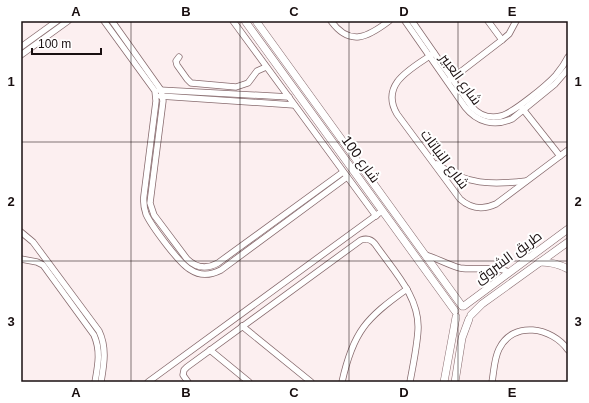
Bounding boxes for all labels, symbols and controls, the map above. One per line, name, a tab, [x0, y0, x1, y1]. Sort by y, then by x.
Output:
text: A	[71, 4, 81, 19]
text: B	[181, 4, 191, 19]
text: C	[289, 4, 299, 19]
text: D	[399, 4, 409, 19]
text: E	[508, 4, 517, 19]
scale bar	[32, 30, 101, 56]
text: 100 m	[38, 37, 71, 51]
street label: شارع العبير	[436, 49, 485, 109]
text: 1	[7, 74, 15, 89]
text: 1	[574, 74, 582, 89]
street label: شارع النباتات	[417, 126, 472, 192]
street label: شارع 100	[338, 132, 383, 186]
text: 2	[7, 194, 15, 209]
text: 2	[574, 194, 582, 209]
street label: طريق الشروق	[471, 227, 545, 288]
text: 3	[7, 314, 15, 329]
text: 3	[574, 314, 582, 329]
text: A	[71, 385, 81, 400]
text: B	[181, 385, 191, 400]
text: C	[289, 385, 299, 400]
text: D	[399, 385, 409, 400]
text: E	[508, 385, 517, 400]

